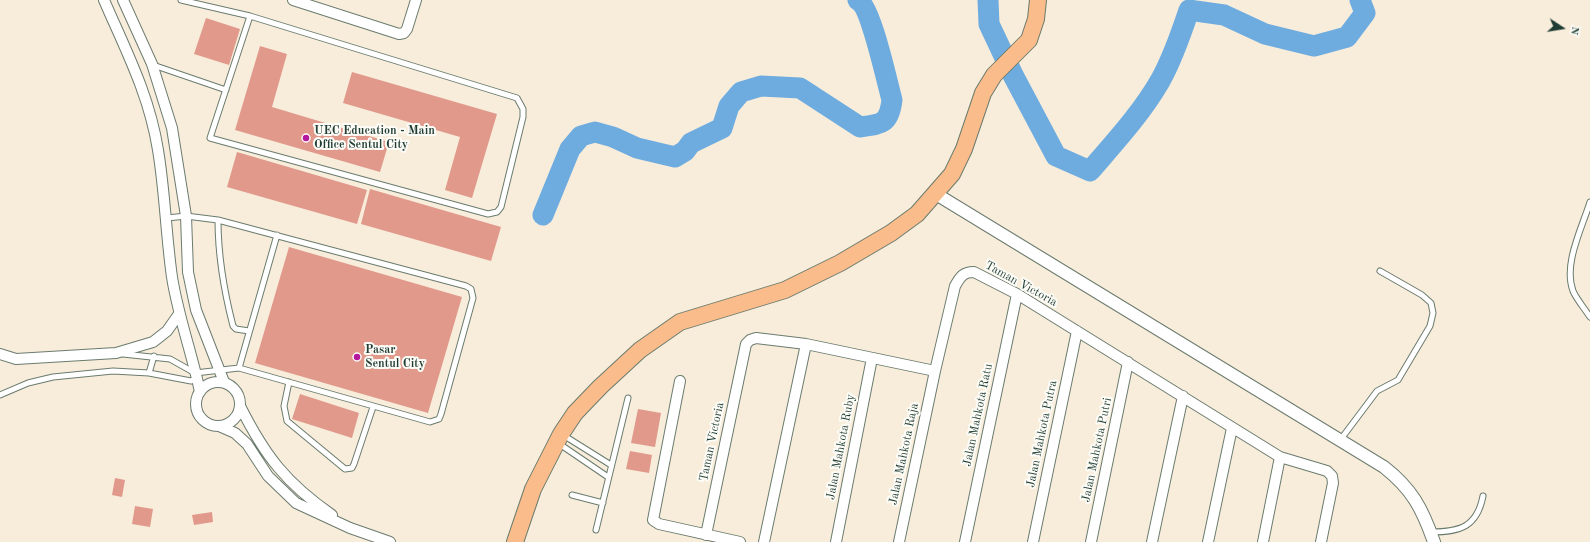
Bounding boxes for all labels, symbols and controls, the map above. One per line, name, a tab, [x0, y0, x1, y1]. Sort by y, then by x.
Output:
north arrow	[1542, 8, 1582, 48]
text: N	[1568, 25, 1580, 36]
place label: UEC Education - Main Office Sentul City	[314, 124, 435, 152]
marker: UEC Education - Main Office Sentul City	[301, 133, 311, 143]
street label: Taman Victoria	[982, 258, 1060, 310]
place label: Pasar Sentul City	[365, 343, 425, 371]
marker: Pasar Sentul City	[352, 352, 362, 362]
street label: Jalan Mahkota Ratu	[960, 362, 996, 468]
street label: Jalan Mahkota Putra	[1024, 379, 1060, 489]
street label: Jalan Mahkota Ruby	[824, 393, 858, 501]
street label: Jalan Mahkota Putri	[1079, 396, 1115, 504]
street label: Taman Victoria	[697, 401, 727, 483]
street label: Jalan Mahkota Raja	[886, 402, 922, 506]

